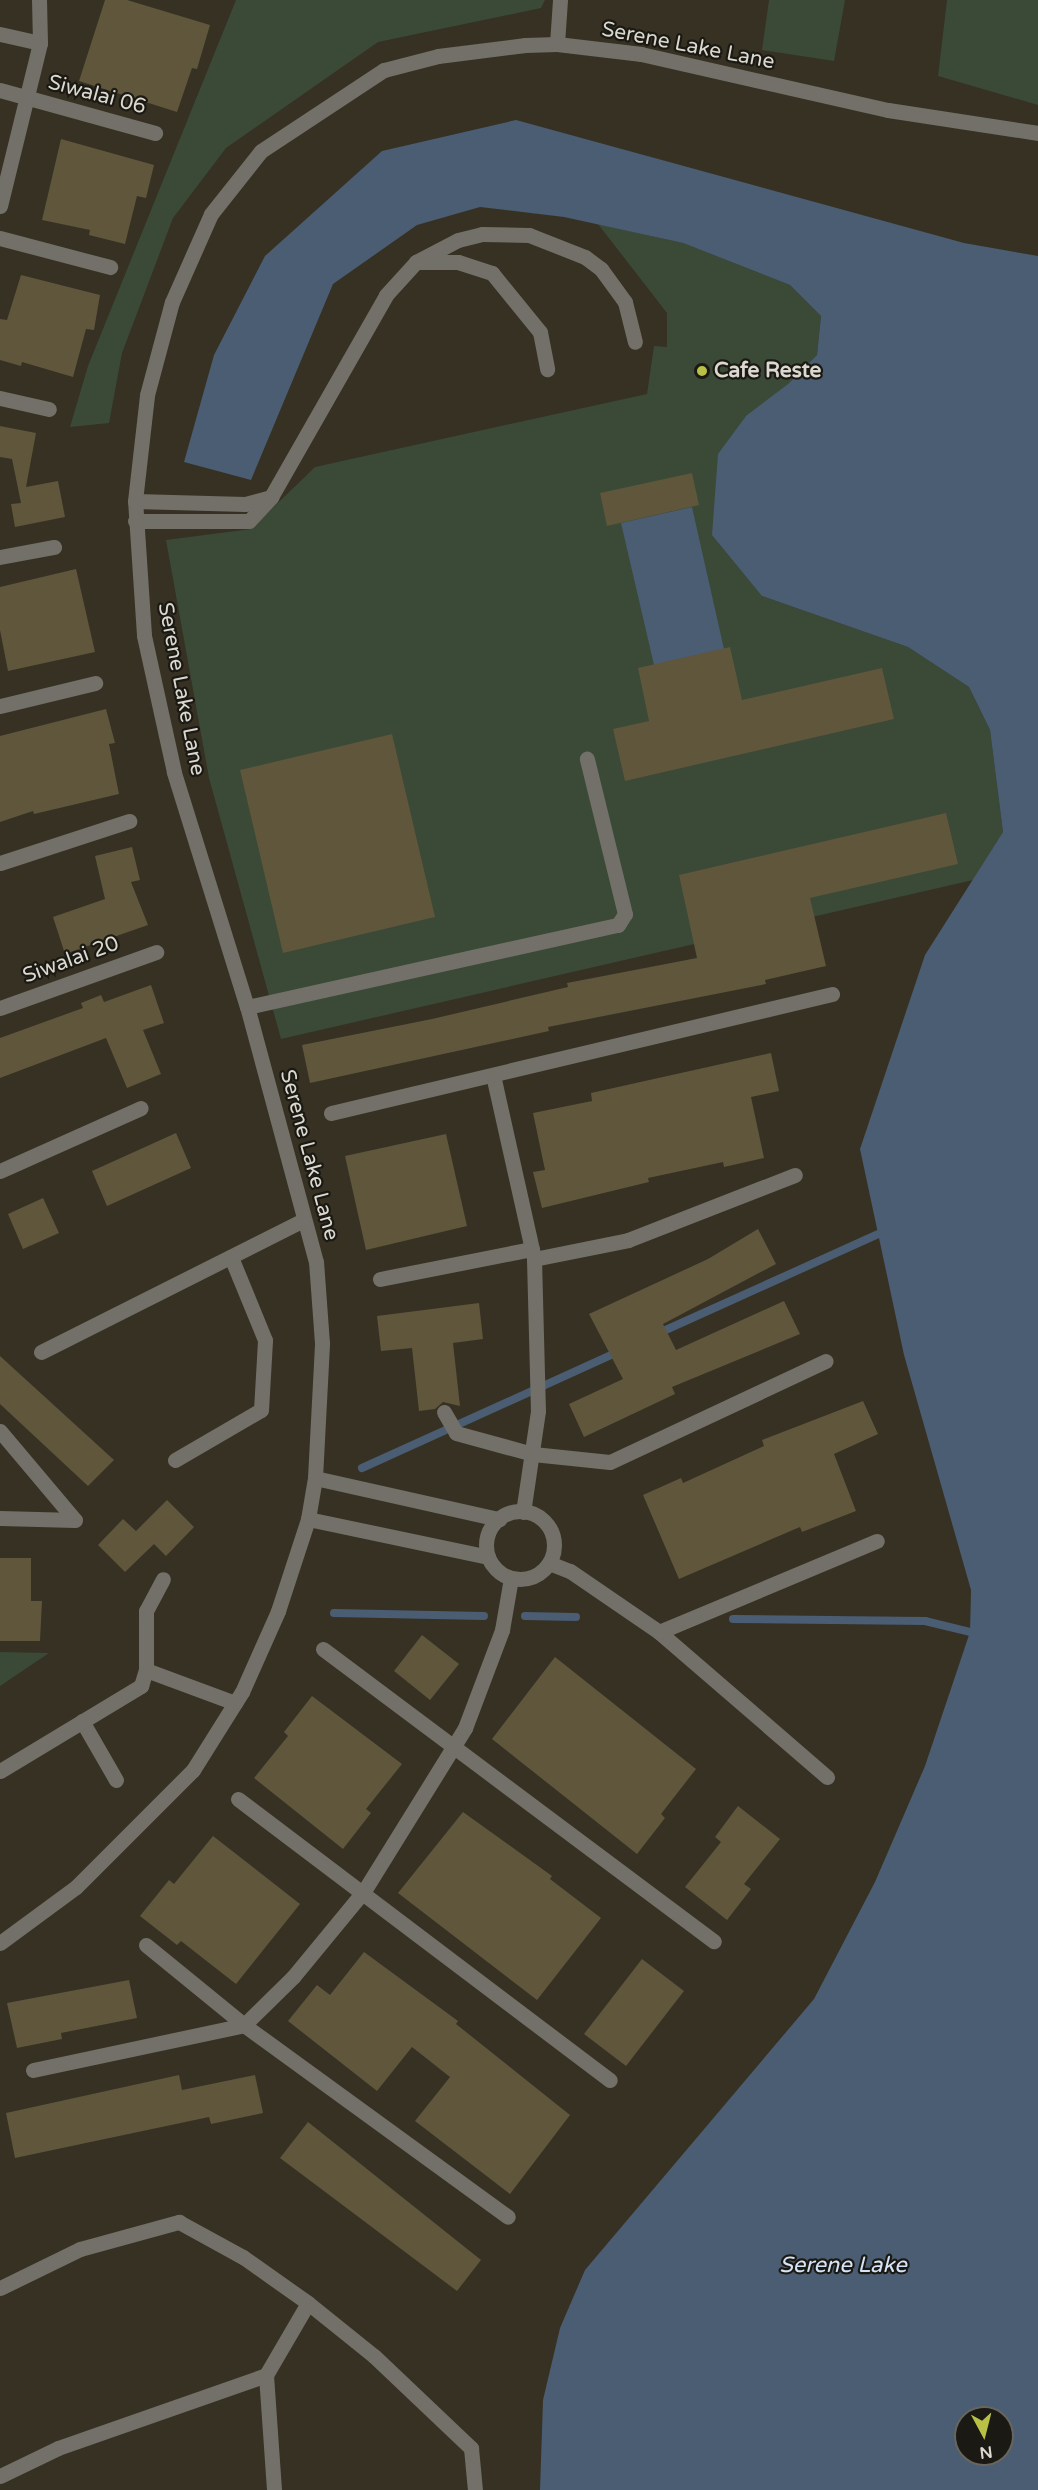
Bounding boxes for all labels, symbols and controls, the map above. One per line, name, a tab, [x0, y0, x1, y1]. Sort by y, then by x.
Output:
street label: Serene Lake Lane	[599, 17, 777, 75]
street label: Siwalai 06	[45, 70, 149, 120]
place label: Cafe Reste	[714, 358, 821, 384]
marker: Cafe Reste	[695, 364, 709, 378]
street label: Serene Lake Lane	[152, 600, 210, 778]
street label: Siwalai 20	[20, 931, 122, 989]
street label: Serene Lake Lane	[274, 1067, 344, 1243]
water label: Serene Lake	[779, 2253, 907, 2279]
north arrow	[954, 2406, 1014, 2466]
text: N	[978, 2441, 994, 2463]

